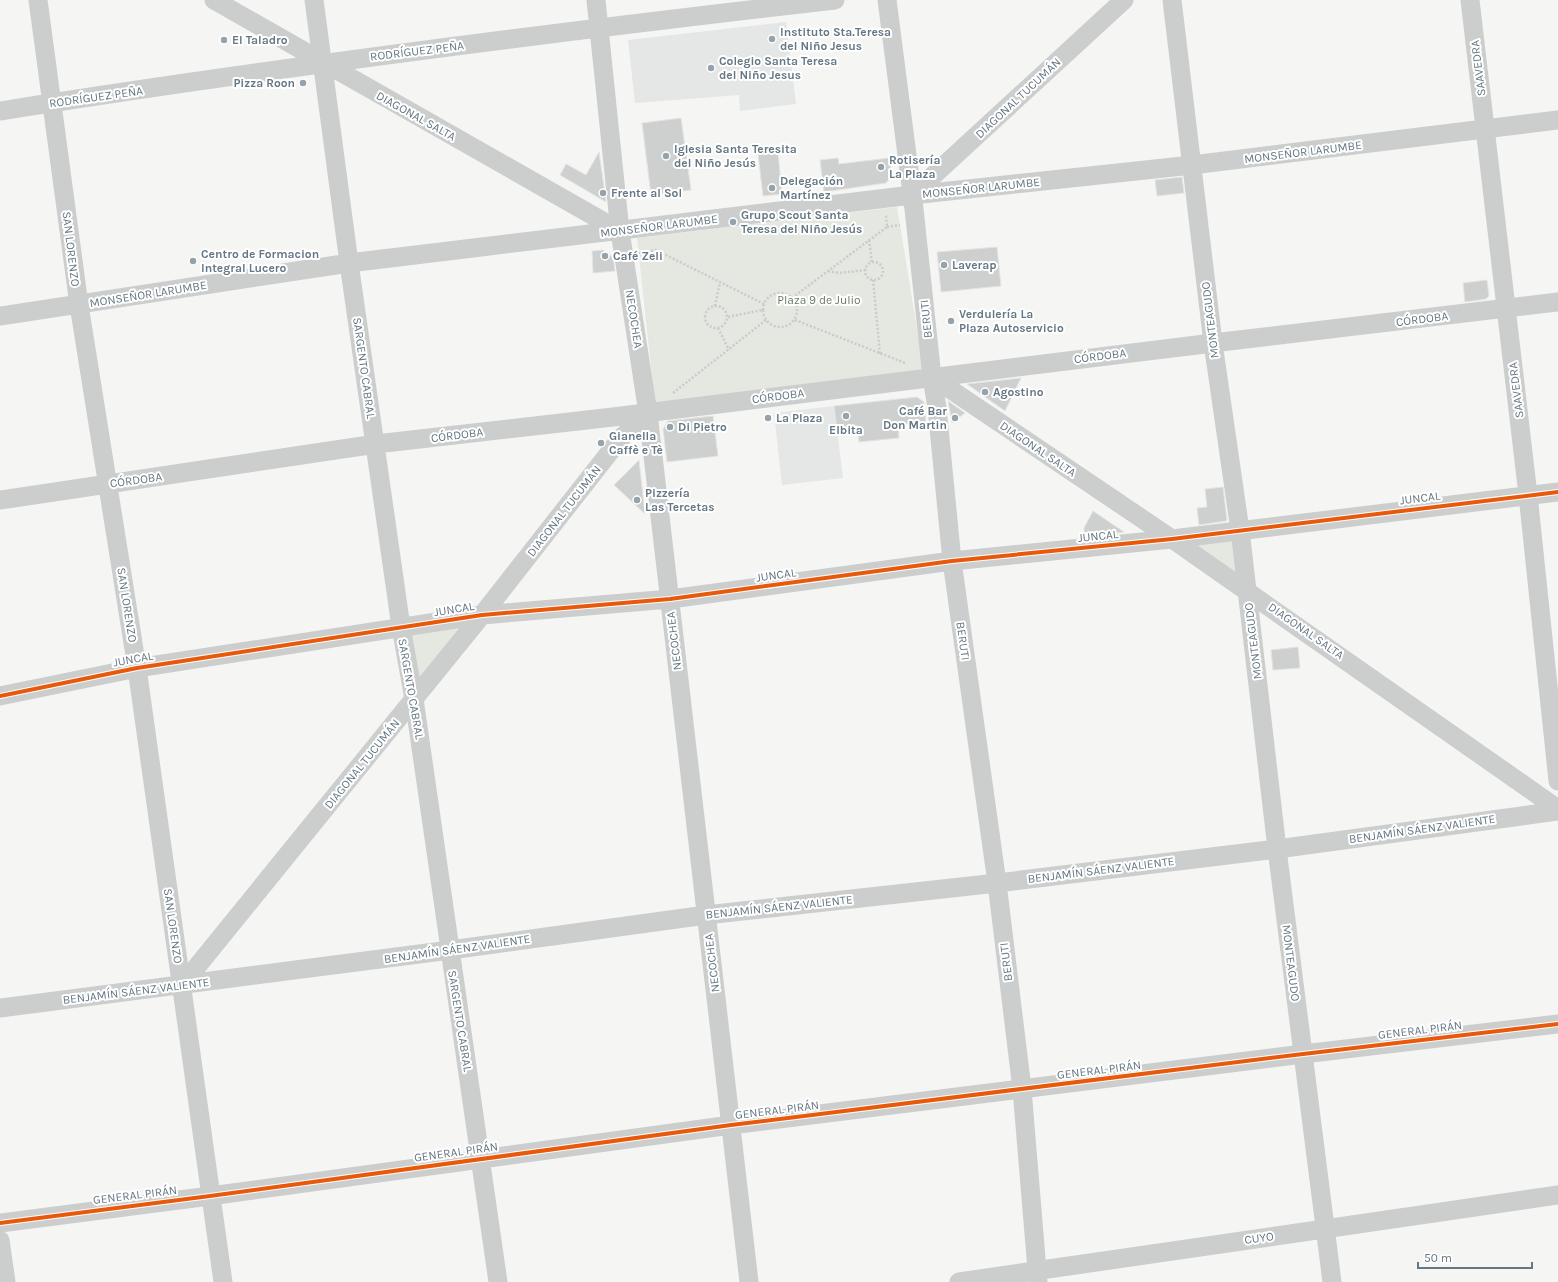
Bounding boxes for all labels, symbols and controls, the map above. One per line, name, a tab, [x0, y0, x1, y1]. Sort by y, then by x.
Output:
place label: Instituto Sta.Teresa del Niño Jesus	[780, 25, 891, 53]
place label: El Taladro	[232, 33, 288, 47]
marker: Instituto Sta.Teresa del Niño Jesus	[767, 34, 777, 44]
marker: El Taladro	[219, 35, 229, 45]
street label: RODRÍGUEZ PEÑA	[369, 37, 465, 64]
street label: SAAVEDRA	[1468, 39, 1488, 97]
place label: Colegio Santa Teresa del Niño Jesus	[719, 54, 837, 82]
street label: DIAGONAL TUCUMÁN	[972, 54, 1064, 141]
marker: Colegio Santa Teresa del Niño Jesus	[706, 63, 716, 73]
place label: Pizza Roon	[233, 76, 295, 90]
marker: Pizza Roon	[298, 78, 308, 88]
street label: RODRÍGUEZ PEÑA	[48, 82, 144, 111]
street label: DIAGONAL SALTA	[374, 88, 458, 144]
street label: MONSEÑOR LARUMBE	[1243, 138, 1363, 166]
place label: Iglesia Santa Teresita del Niño Jesús	[674, 142, 797, 170]
marker: Iglesia Santa Teresita del Niño Jesús	[661, 151, 671, 161]
place label: Rotisería La Plaza	[889, 153, 941, 181]
marker: Rotisería La Plaza	[876, 162, 886, 172]
place label: Delegación Martínez	[780, 174, 843, 202]
street label: MONSEÑOR LARUMBE	[921, 175, 1041, 201]
marker: Delegación Martínez	[767, 183, 777, 193]
place label: Frente al Sol	[611, 186, 682, 200]
marker: Frente al Sol	[598, 188, 608, 198]
place label: Grupo Scout Santa Teresa del Niño Jesús	[741, 208, 862, 236]
street label: SAN LORENZO	[59, 211, 83, 288]
street label: MONSEÑOR LARUMBE	[599, 212, 719, 240]
marker: Grupo Scout Santa Teresa del Niño Jesús	[728, 217, 738, 227]
place label: Centro de Formacion Integral Lucero	[201, 247, 319, 275]
place label: Café Zeli	[613, 249, 663, 263]
marker: Café Zeli	[600, 251, 610, 261]
marker: Centro de Formacion Integral Lucero	[188, 256, 198, 266]
place label: Laverap	[952, 258, 997, 272]
marker: Laverap	[939, 260, 949, 270]
street label: MONSEÑOR LARUMBE	[88, 278, 208, 310]
street label: MONTEAGUDO	[1198, 281, 1222, 359]
street label: NECOCHEA	[622, 289, 646, 349]
park label: Plaza 9 de Julio	[777, 293, 861, 307]
street label: BERUTI	[917, 299, 935, 339]
place label: Verdulería La Plaza Autoservicio	[959, 307, 1064, 335]
street label: CÓRDOBA	[1395, 308, 1449, 329]
street label: SARGENTO CABRAL	[350, 316, 378, 420]
marker: Verdulería La Plaza Autoservicio	[946, 316, 956, 326]
street label: CÓRDOBA	[1073, 345, 1127, 366]
street label: SAAVEDRA	[1506, 361, 1526, 419]
street label: CÓRDOBA	[751, 385, 805, 406]
place label: Agostino	[993, 385, 1044, 399]
marker: Agostino	[980, 387, 990, 397]
place label: Café Bar Don Martin	[883, 404, 947, 432]
place label: La Plaza	[776, 411, 823, 425]
marker: Elbita	[841, 411, 851, 421]
marker: La Plaza	[763, 413, 773, 423]
marker: Café Bar Don Martin	[950, 413, 960, 423]
street label: DIAGONAL SALTA	[997, 418, 1079, 480]
place label: Di Pietro	[678, 420, 727, 434]
marker: Di Pietro	[665, 422, 675, 432]
place label: Elbita	[829, 423, 863, 437]
street label: CÓRDOBA	[430, 424, 484, 445]
place label: Gianella Caffè e Tè	[609, 429, 663, 457]
marker: Gianella Caffè e Tè	[596, 438, 606, 448]
street label: DIAGONAL TUCUMÁN	[523, 462, 604, 559]
street label: CÓRDOBA	[109, 468, 163, 491]
place label: Pizzería Las Tercetas	[645, 486, 715, 514]
street label: JUNCAL	[1399, 489, 1441, 507]
marker: Pizzería Las Tercetas	[632, 495, 642, 505]
street label: JUNCAL	[1077, 527, 1119, 545]
street label: JUNCAL	[755, 565, 798, 585]
street label: SAN LORENZO	[114, 567, 140, 644]
street label: JUNCAL	[433, 599, 476, 619]
street label: DIAGONAL SALTA	[1266, 600, 1346, 662]
street label: MONTEAGUDO	[1241, 602, 1265, 680]
street label: NECOCHEA	[663, 611, 685, 671]
street label: BERUTI	[953, 621, 973, 661]
street label: SARGENTO CABRAL	[395, 637, 427, 741]
street label: JUNCAL	[112, 649, 155, 669]
street label: DIAGONAL TUCUMÁN	[321, 716, 403, 812]
street label: BENJAMÍN SÁENZ VALIENTE	[1348, 811, 1496, 846]
street label: BENJAMÍN SÁENZ VALIENTE	[1027, 853, 1175, 886]
street label: SAN LORENZO	[161, 888, 185, 965]
street label: BENJAMÍN SÁENZ VALIENTE	[705, 891, 853, 922]
street label: MONTEAGUDO	[1279, 924, 1303, 1002]
street label: BENJAMÍN SÁENZ VALIENTE	[383, 931, 531, 966]
street label: NECOCHEA	[701, 933, 723, 993]
street label: BERUTI	[997, 942, 1015, 982]
street label: SARGENTO CABRAL	[445, 969, 475, 1073]
street label: BENJAMÍN SÁENZ VALIENTE	[62, 974, 210, 1007]
street label: GENERAL PIRÁN	[1377, 1017, 1463, 1042]
street label: GENERAL PIRÁN	[1056, 1057, 1142, 1082]
street label: GENERAL PIRÁN	[734, 1097, 820, 1122]
street label: GENERAL PIRÁN	[413, 1138, 499, 1165]
street label: GENERAL PIRÁN	[92, 1182, 178, 1207]
street label: CUYO	[1243, 1229, 1275, 1247]
scale bar	[1418, 1244, 1532, 1270]
text: 50 m	[1424, 1251, 1452, 1265]

